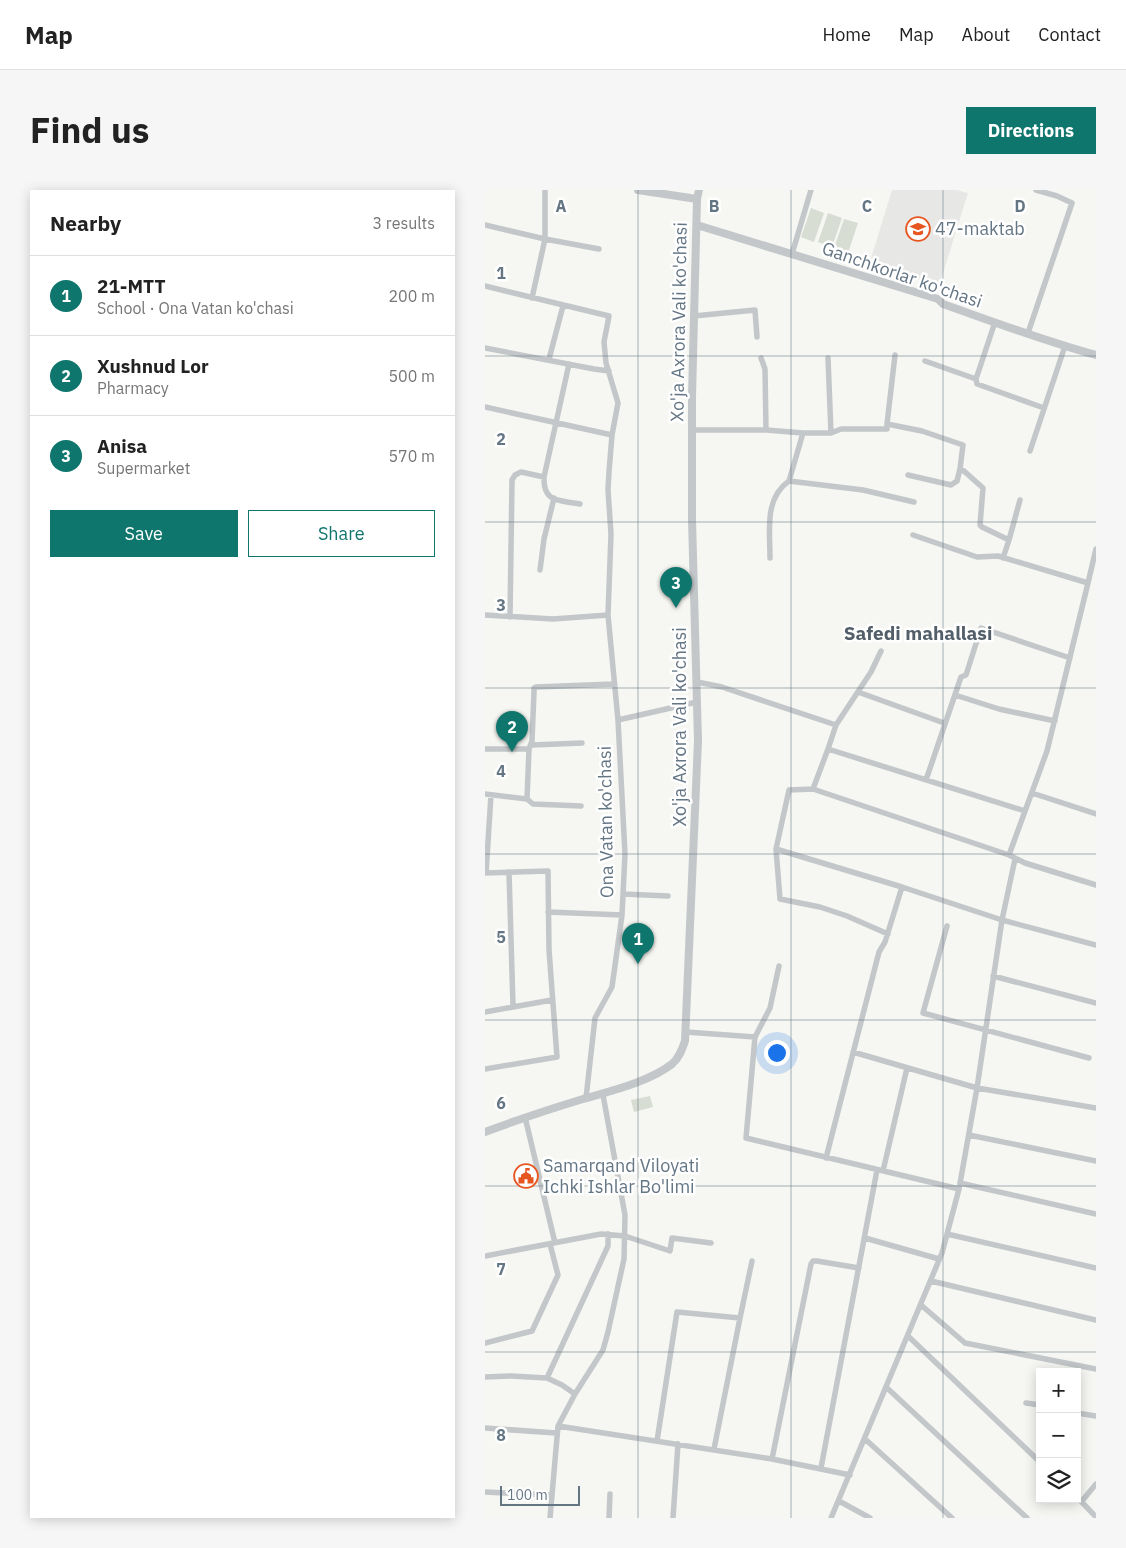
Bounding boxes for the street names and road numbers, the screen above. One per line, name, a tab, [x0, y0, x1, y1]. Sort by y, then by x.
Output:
street label: Xo'ja Axrora Vali ko'chasi	[665, 222, 692, 422]
street label: Ganchkorlar ko'chasi	[819, 236, 985, 313]
street label: Xo'ja Axrora Vali ko'chasi	[668, 627, 691, 827]
street label: Ona Vatan ko'chasi	[593, 746, 618, 898]

